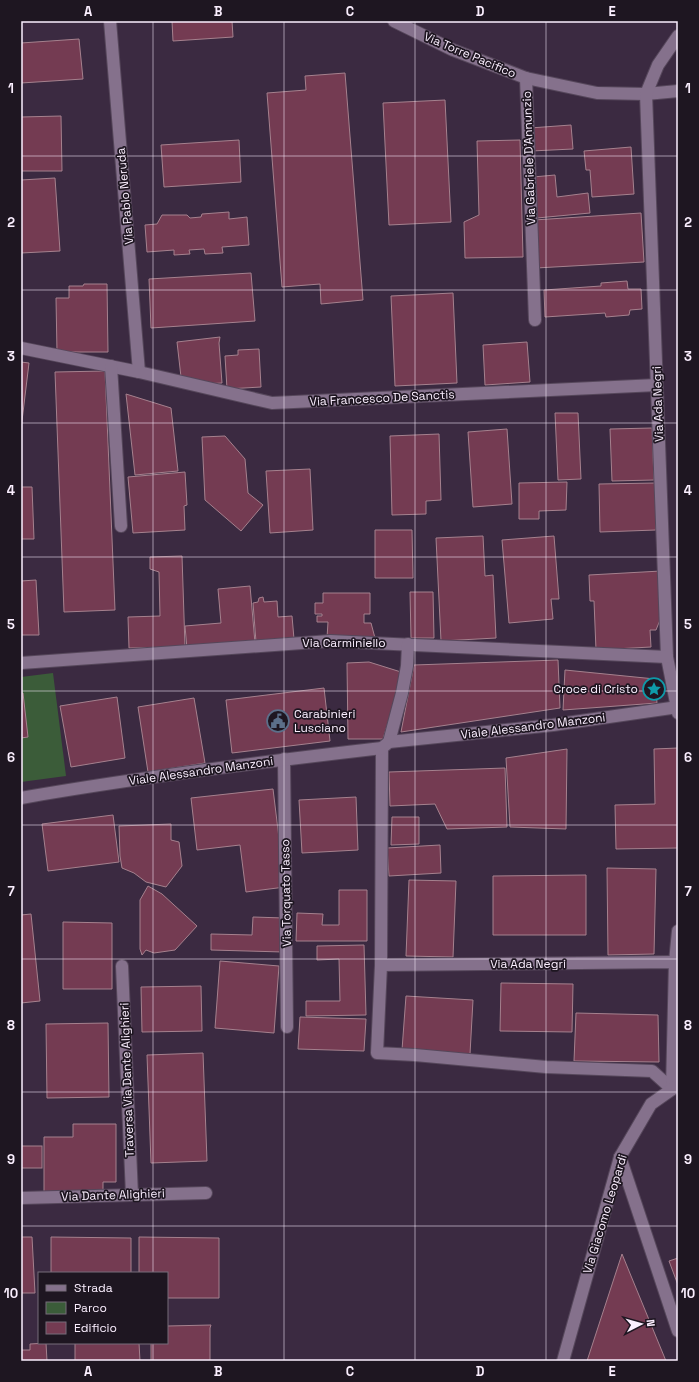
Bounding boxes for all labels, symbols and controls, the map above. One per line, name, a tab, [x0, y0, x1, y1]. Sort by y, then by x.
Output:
text: A	[84, 3, 93, 20]
text: B	[214, 3, 223, 20]
text: C	[346, 3, 354, 20]
text: D	[476, 3, 485, 20]
text: E	[608, 3, 616, 20]
street label: Via Torre Pacifico	[421, 28, 519, 82]
text: 1	[8, 80, 14, 97]
text: 1	[685, 80, 691, 97]
street label: Via Gabriele D'Annunzio	[519, 91, 539, 225]
street label: Via Pablo Neruda	[113, 147, 137, 245]
text: 2	[7, 214, 15, 231]
text: 2	[684, 214, 692, 231]
text: 3	[7, 348, 15, 365]
text: 3	[684, 348, 692, 365]
street label: Via Ada Negri	[649, 366, 667, 442]
street label: Via Francesco De Sanctis	[309, 386, 455, 410]
text: 4	[7, 482, 15, 499]
text: 4	[684, 482, 692, 499]
text: 5	[7, 616, 15, 633]
text: 5	[684, 616, 692, 633]
street label: Via Carminiello	[302, 635, 386, 651]
place icon: Croce di Cristo	[641, 676, 667, 702]
place label: Croce di Cristo	[553, 681, 638, 697]
place label: Carabinieri Lusciano	[294, 706, 355, 736]
public building icon: Carabinieri Lusciano	[265, 708, 291, 734]
street label: Viale Alessandro Manzoni	[460, 709, 606, 743]
text: 6	[7, 749, 15, 766]
text: 6	[684, 749, 692, 766]
street label: Viale Alessandro Manzoni	[128, 753, 274, 789]
street label: Via Torquato Tasso	[277, 839, 295, 947]
text: 7	[7, 883, 15, 900]
text: 7	[684, 883, 692, 900]
street label: Via Ada Negri	[490, 956, 566, 972]
street label: Traversa Via Dante Alighieri	[116, 1002, 138, 1158]
text: 8	[7, 1017, 15, 1034]
text: 8	[684, 1017, 692, 1034]
text: 9	[7, 1151, 15, 1168]
text: 9	[684, 1151, 692, 1168]
street label: Via Giacomo Leopardi	[579, 1152, 631, 1276]
street label: Via Dante Alighieri	[61, 1185, 165, 1205]
legend	[38, 1272, 168, 1344]
text: Strada	[74, 1280, 113, 1296]
text: 10	[4, 1285, 18, 1302]
text: 10	[681, 1285, 695, 1302]
text: Parco	[74, 1300, 107, 1316]
north arrow	[621, 1304, 661, 1344]
text: N	[644, 1319, 658, 1327]
text: Edificio	[74, 1320, 117, 1336]
text: A	[84, 1363, 93, 1380]
text: B	[214, 1363, 223, 1380]
text: C	[346, 1363, 354, 1380]
text: D	[476, 1363, 485, 1380]
text: E	[608, 1363, 616, 1380]

